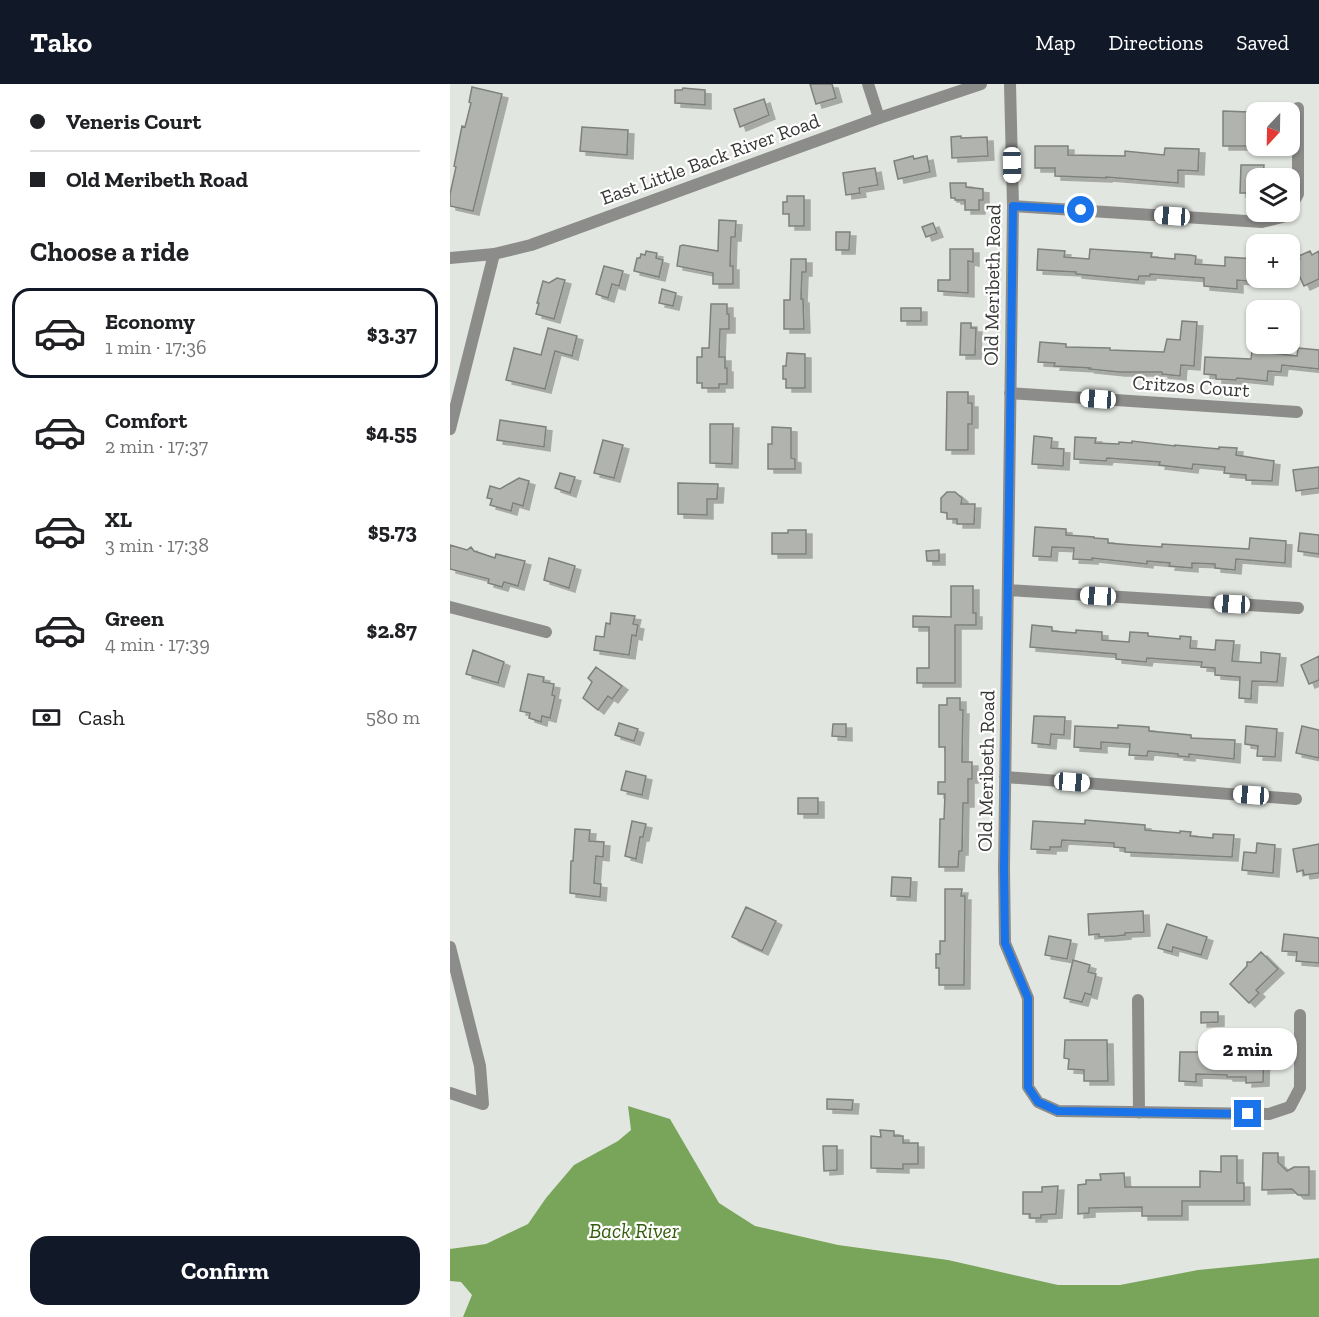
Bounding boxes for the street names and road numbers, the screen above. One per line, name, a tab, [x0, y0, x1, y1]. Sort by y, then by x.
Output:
street label: East Little Back River Road	[597, 108, 823, 210]
street label: Old Meribeth Road	[979, 204, 1005, 366]
street label: Critzos Court	[1132, 370, 1251, 402]
street label: Old Meribeth Road	[973, 690, 999, 852]

